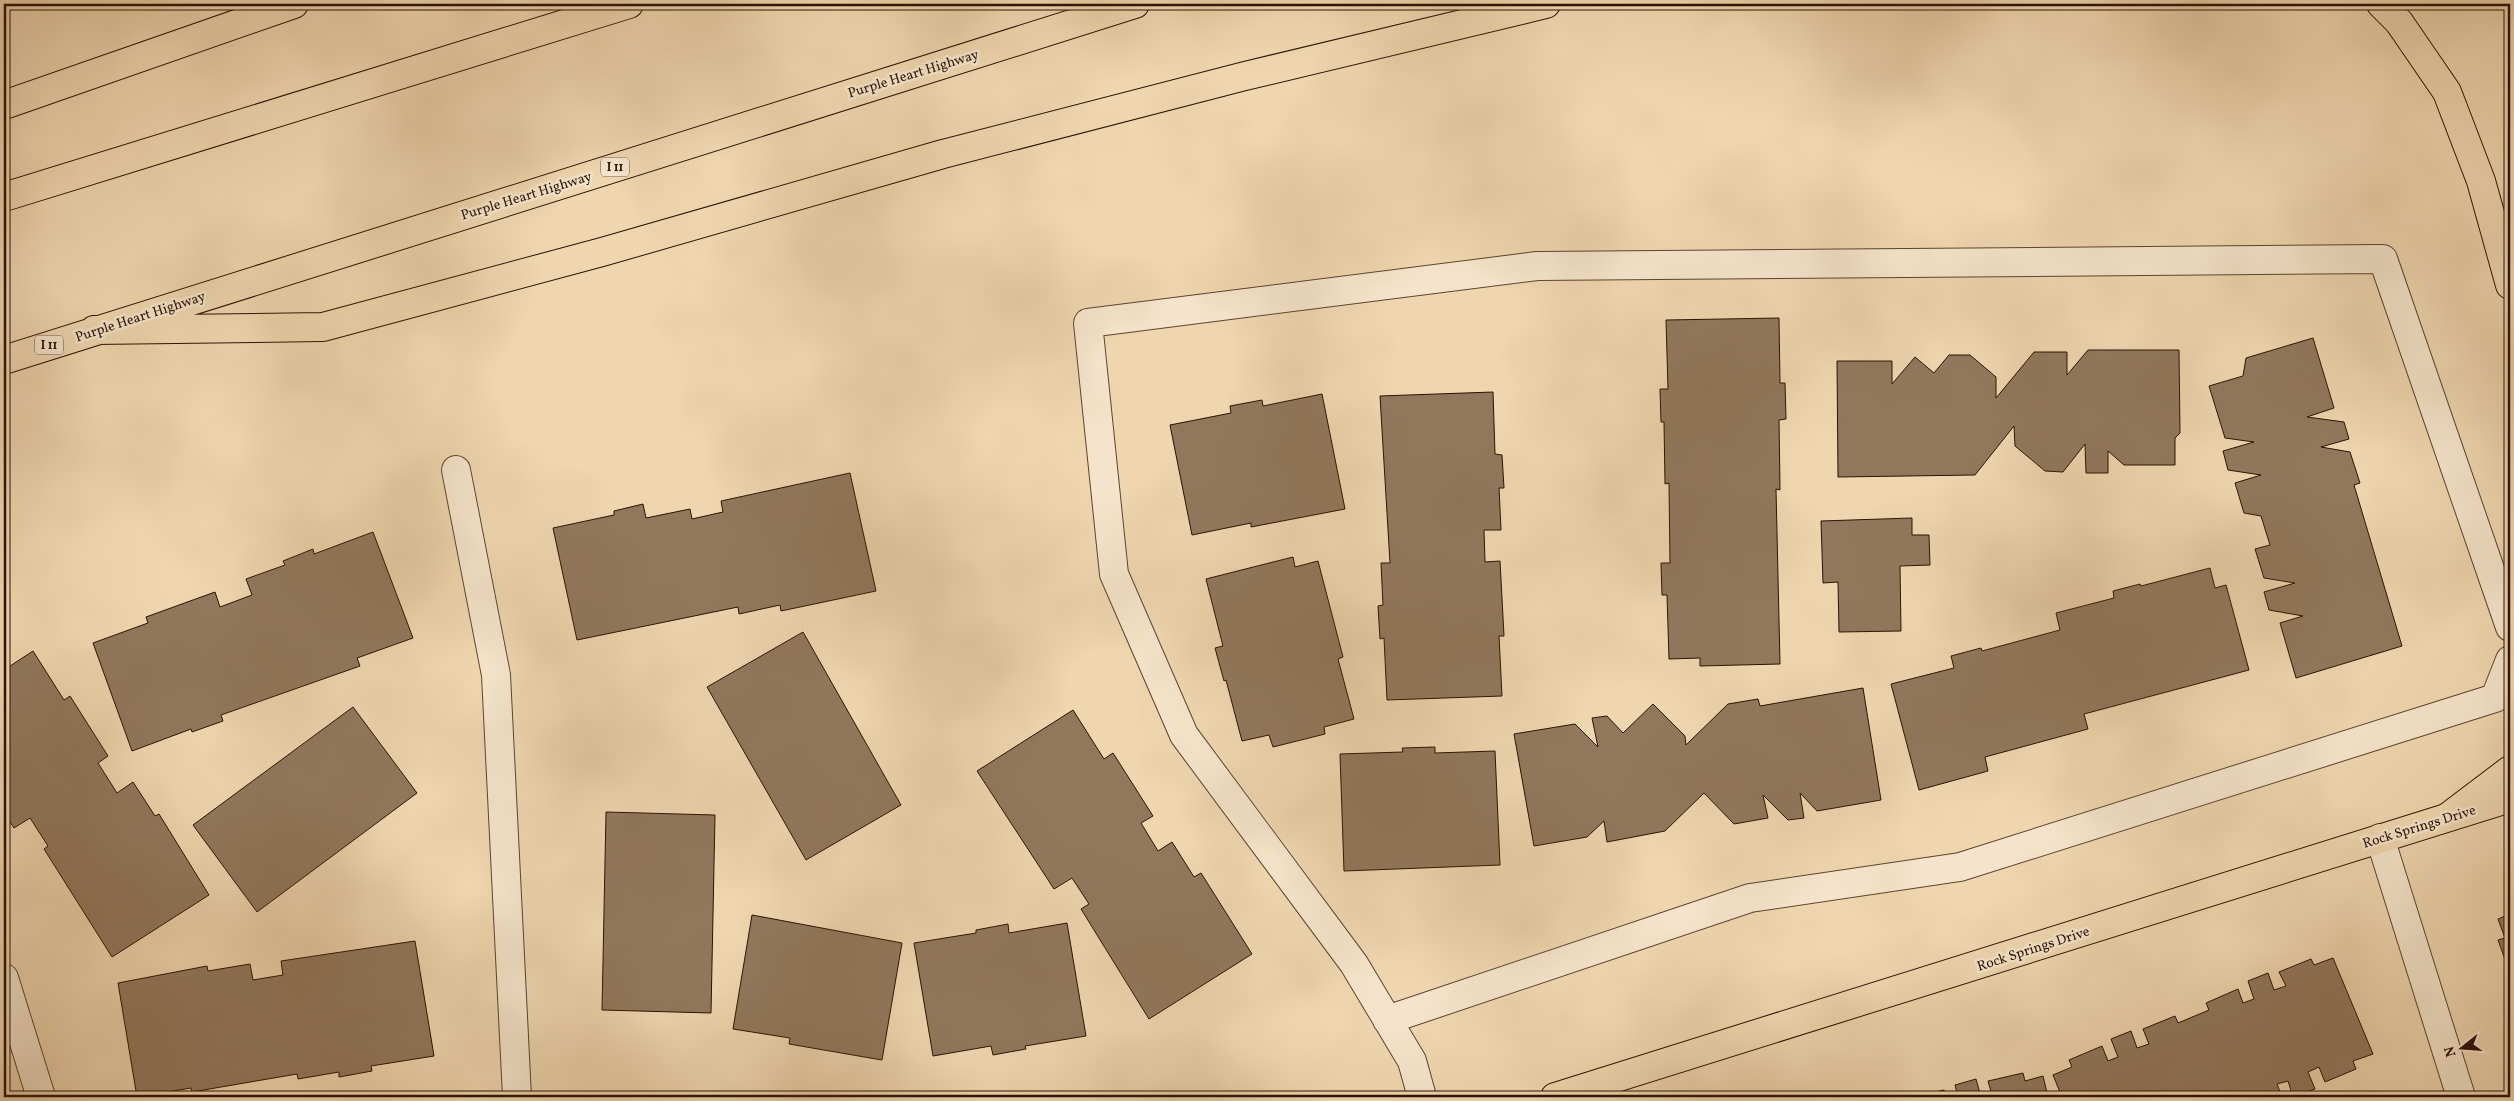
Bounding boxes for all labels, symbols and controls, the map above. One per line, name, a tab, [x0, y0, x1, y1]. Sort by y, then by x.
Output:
street label: Purple Heart Highway	[846, 45, 982, 103]
road number: I 11	[601, 158, 629, 176]
street label: Purple Heart Highway	[459, 167, 595, 225]
street label: Purple Heart Highway	[73, 287, 208, 347]
road number: I 11	[35, 336, 63, 354]
street label: Rock Springs Drive	[2361, 801, 2479, 854]
street label: Rock Springs Drive	[1975, 922, 2093, 977]
north arrow	[2436, 1024, 2486, 1074]
text: N	[2440, 1044, 2462, 1059]

